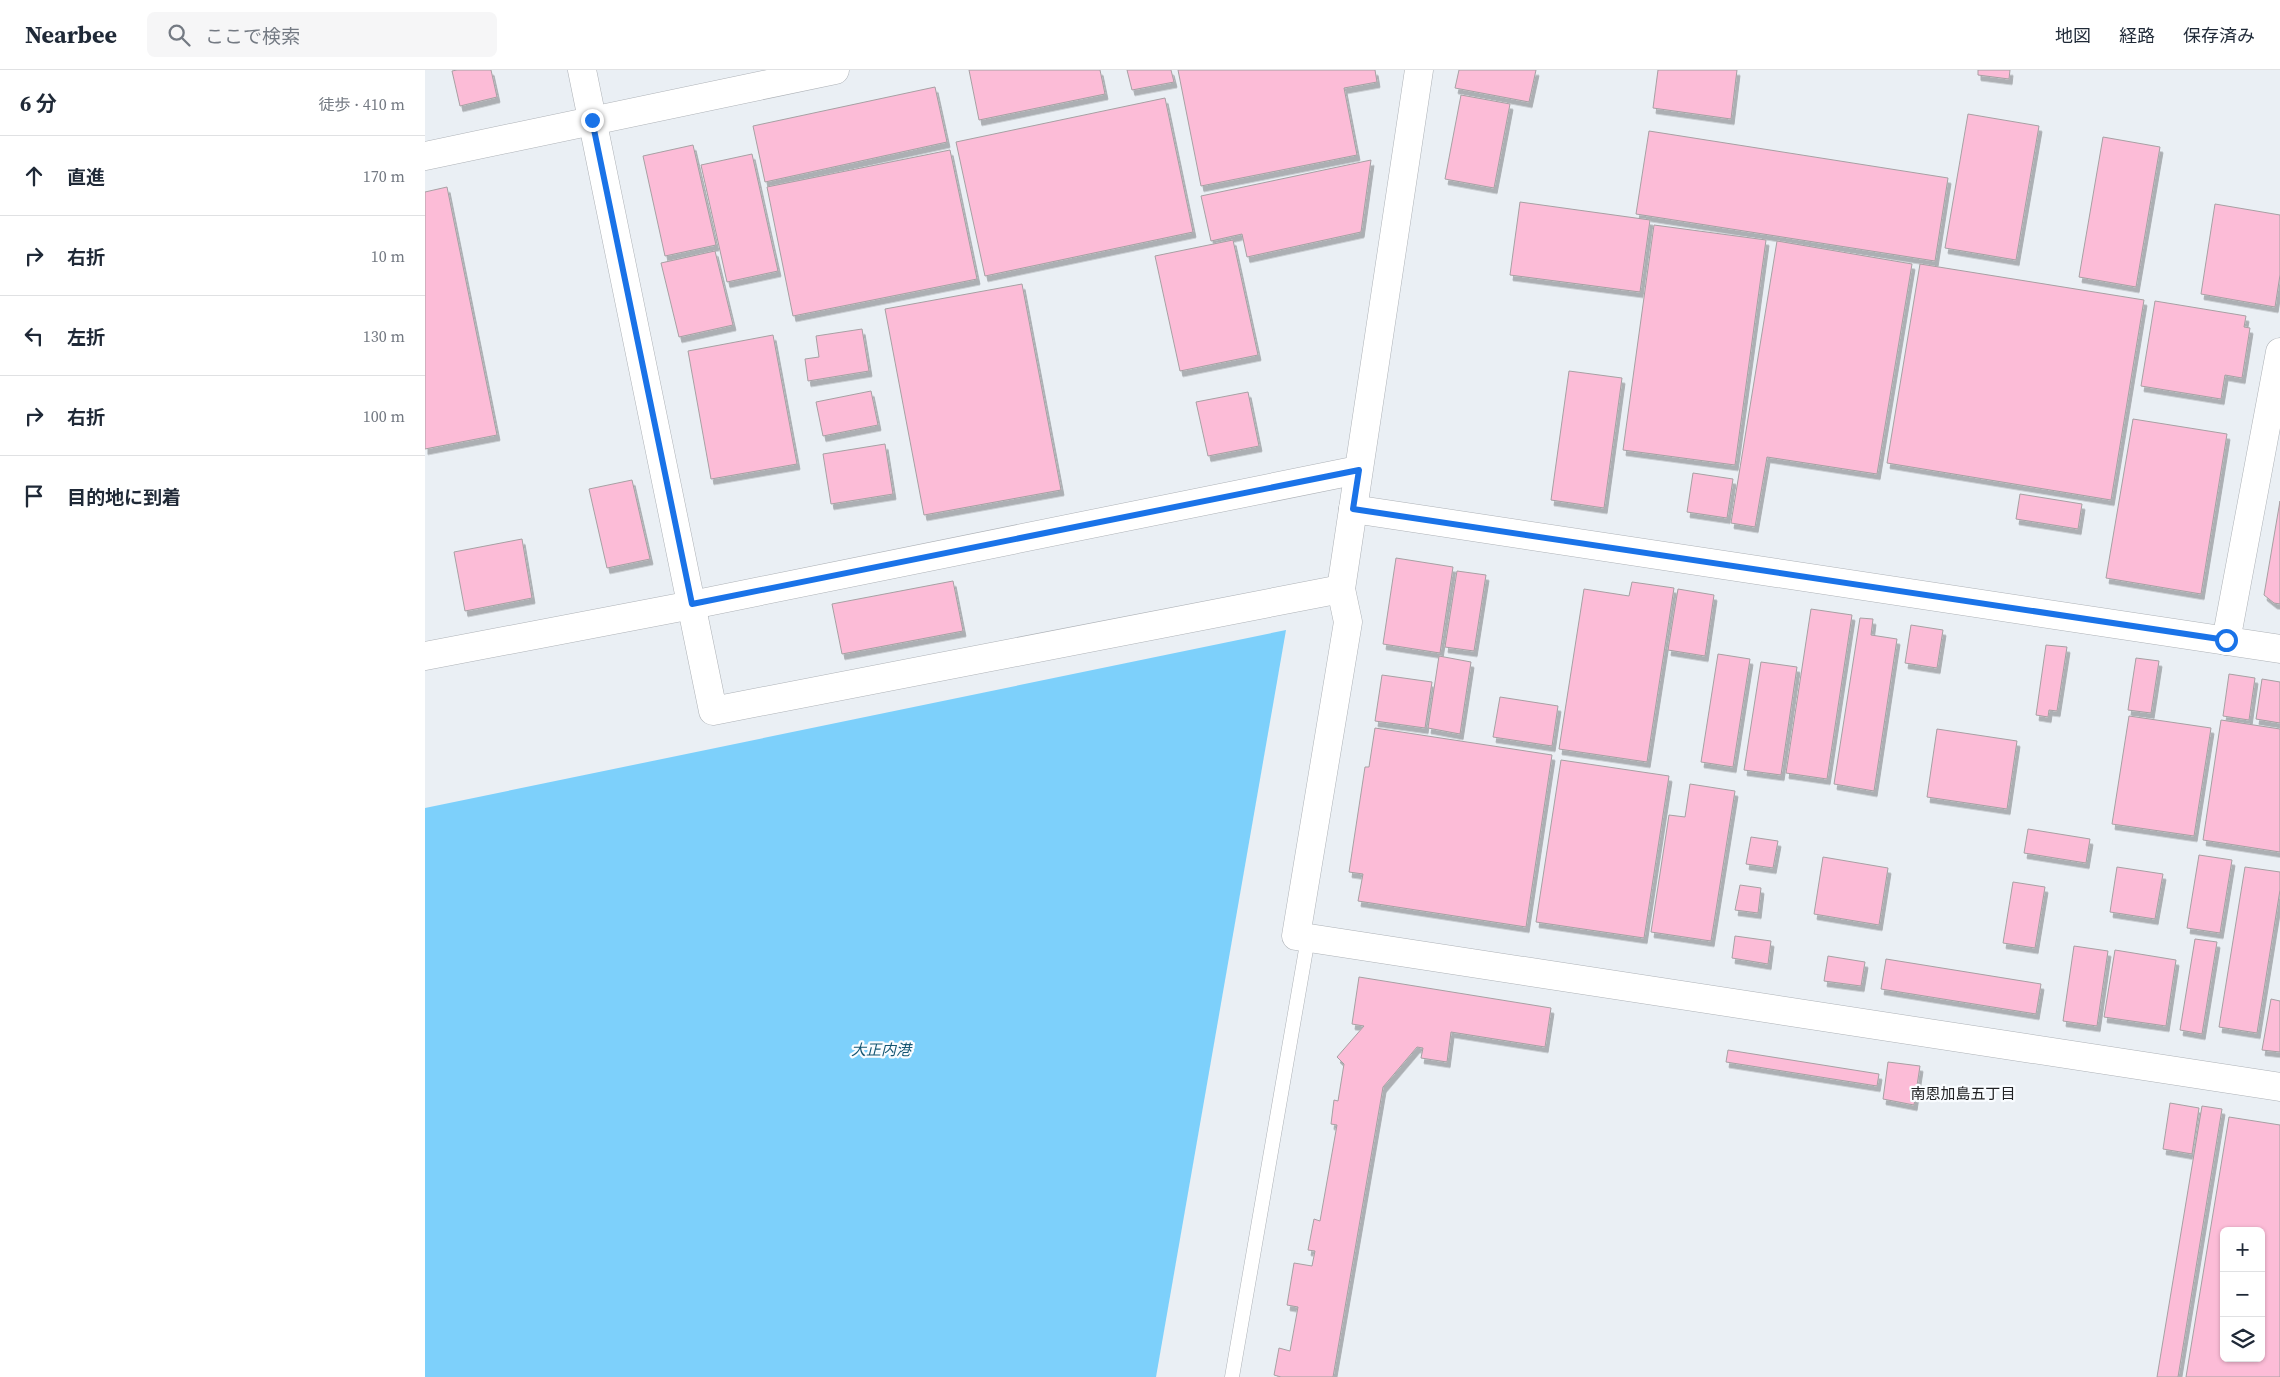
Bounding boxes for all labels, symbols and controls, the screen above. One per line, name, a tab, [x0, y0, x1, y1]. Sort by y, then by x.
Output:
search box	[147, 12, 497, 57]
text: Nearbee	[25, 18, 117, 51]
icon: search	[165, 21, 193, 49]
text: ここで検索	[205, 23, 300, 49]
text: 地図	[2055, 23, 2091, 48]
text: 経路	[2119, 23, 2155, 48]
text: 保存済み	[2183, 23, 2255, 48]
text: 6 分	[20, 89, 57, 118]
text: 徒歩 · 410 m	[319, 93, 405, 115]
route end	[581, 109, 604, 132]
icon: ahead	[20, 162, 48, 190]
text: 直進	[67, 164, 105, 190]
text: 170 m	[363, 165, 405, 187]
icon: right	[20, 242, 48, 270]
text: 右折	[67, 244, 105, 270]
text: 10 m	[371, 245, 405, 267]
icon: left	[20, 322, 48, 350]
text: 左折	[67, 324, 105, 350]
text: 130 m	[363, 325, 405, 347]
icon: right	[20, 402, 48, 430]
text: 右折	[67, 404, 105, 430]
text: 100 m	[363, 405, 405, 427]
icon: arrive	[20, 482, 48, 510]
text: 目的地に到着	[67, 484, 181, 510]
route start	[2215, 629, 2238, 652]
water label: 大正内港	[851, 1039, 913, 1060]
district label: 南恩加島五丁目	[1910, 1083, 2016, 1104]
map controls	[2220, 1227, 2265, 1362]
button: +	[2220, 1227, 2265, 1272]
button: −	[2220, 1272, 2265, 1317]
button: layers	[2220, 1317, 2265, 1362]

